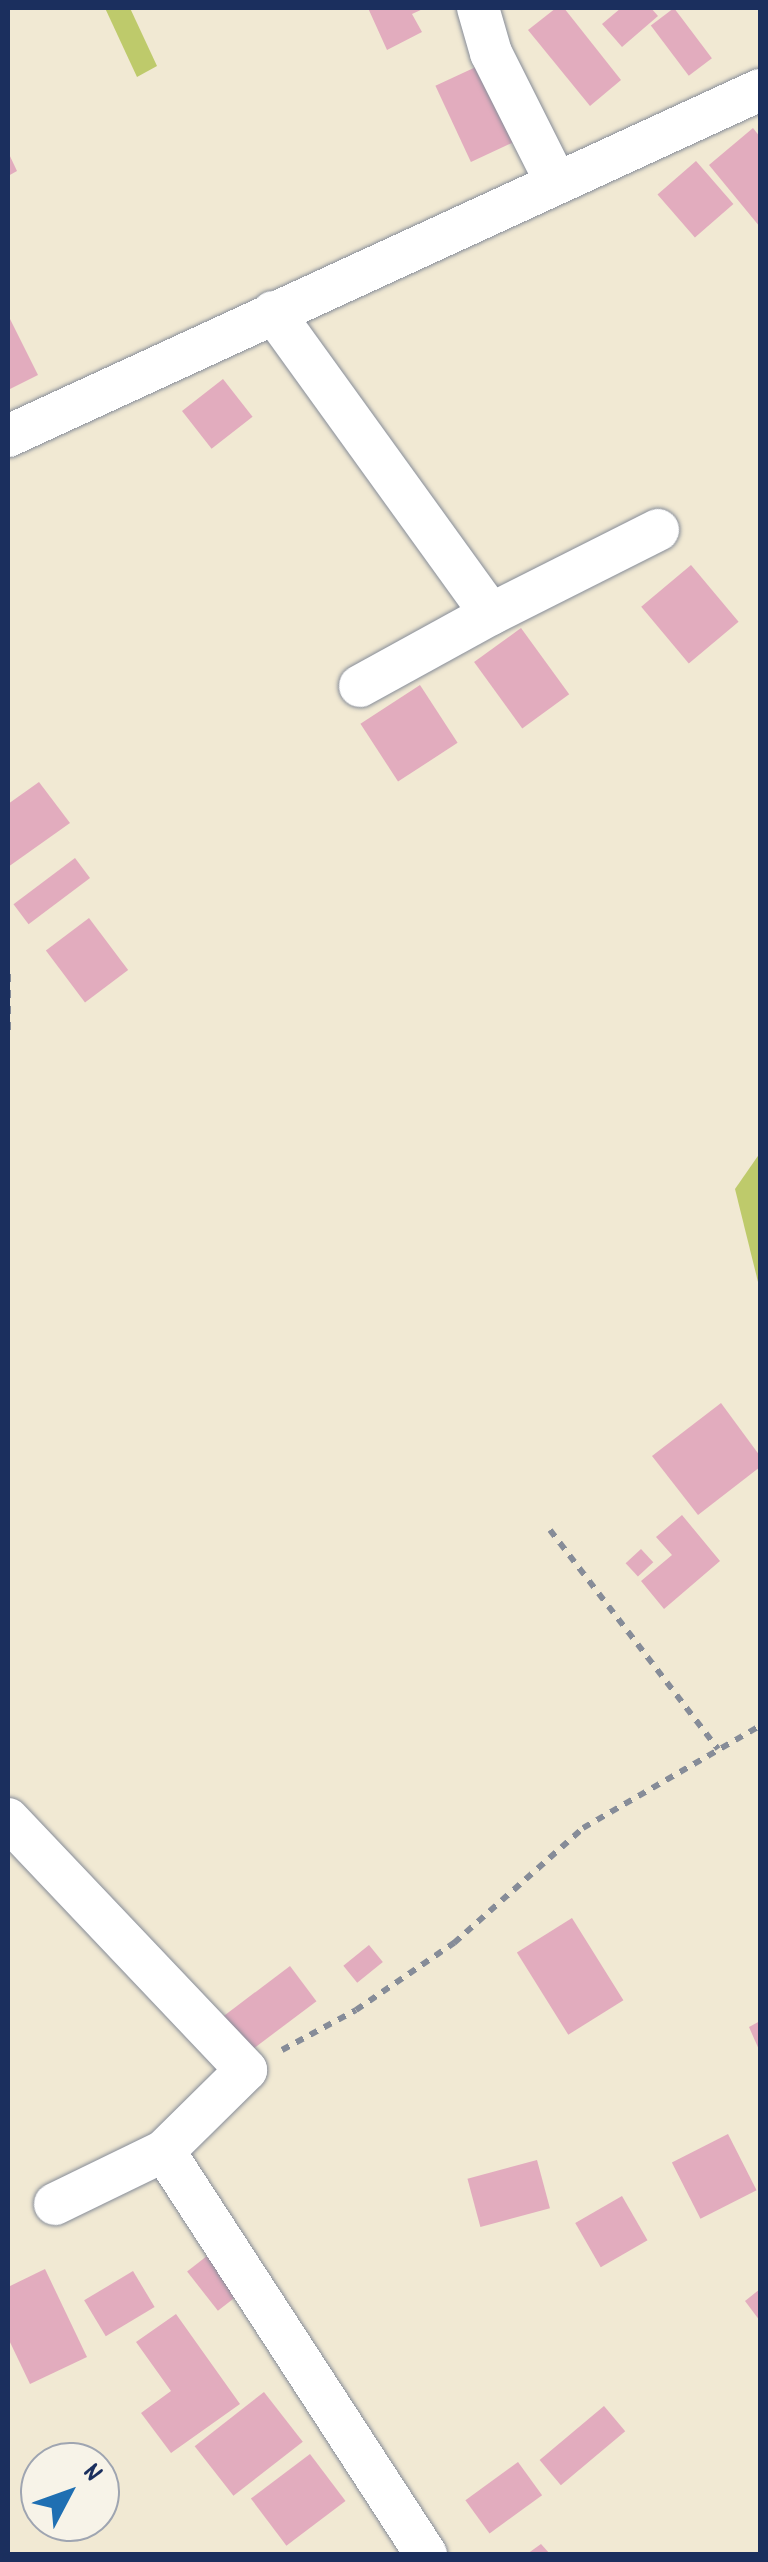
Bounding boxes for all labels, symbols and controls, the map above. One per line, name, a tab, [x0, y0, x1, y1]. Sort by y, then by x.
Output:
north arrow	[20, 2442, 120, 2542]
text: N	[71, 2455, 111, 2492]

